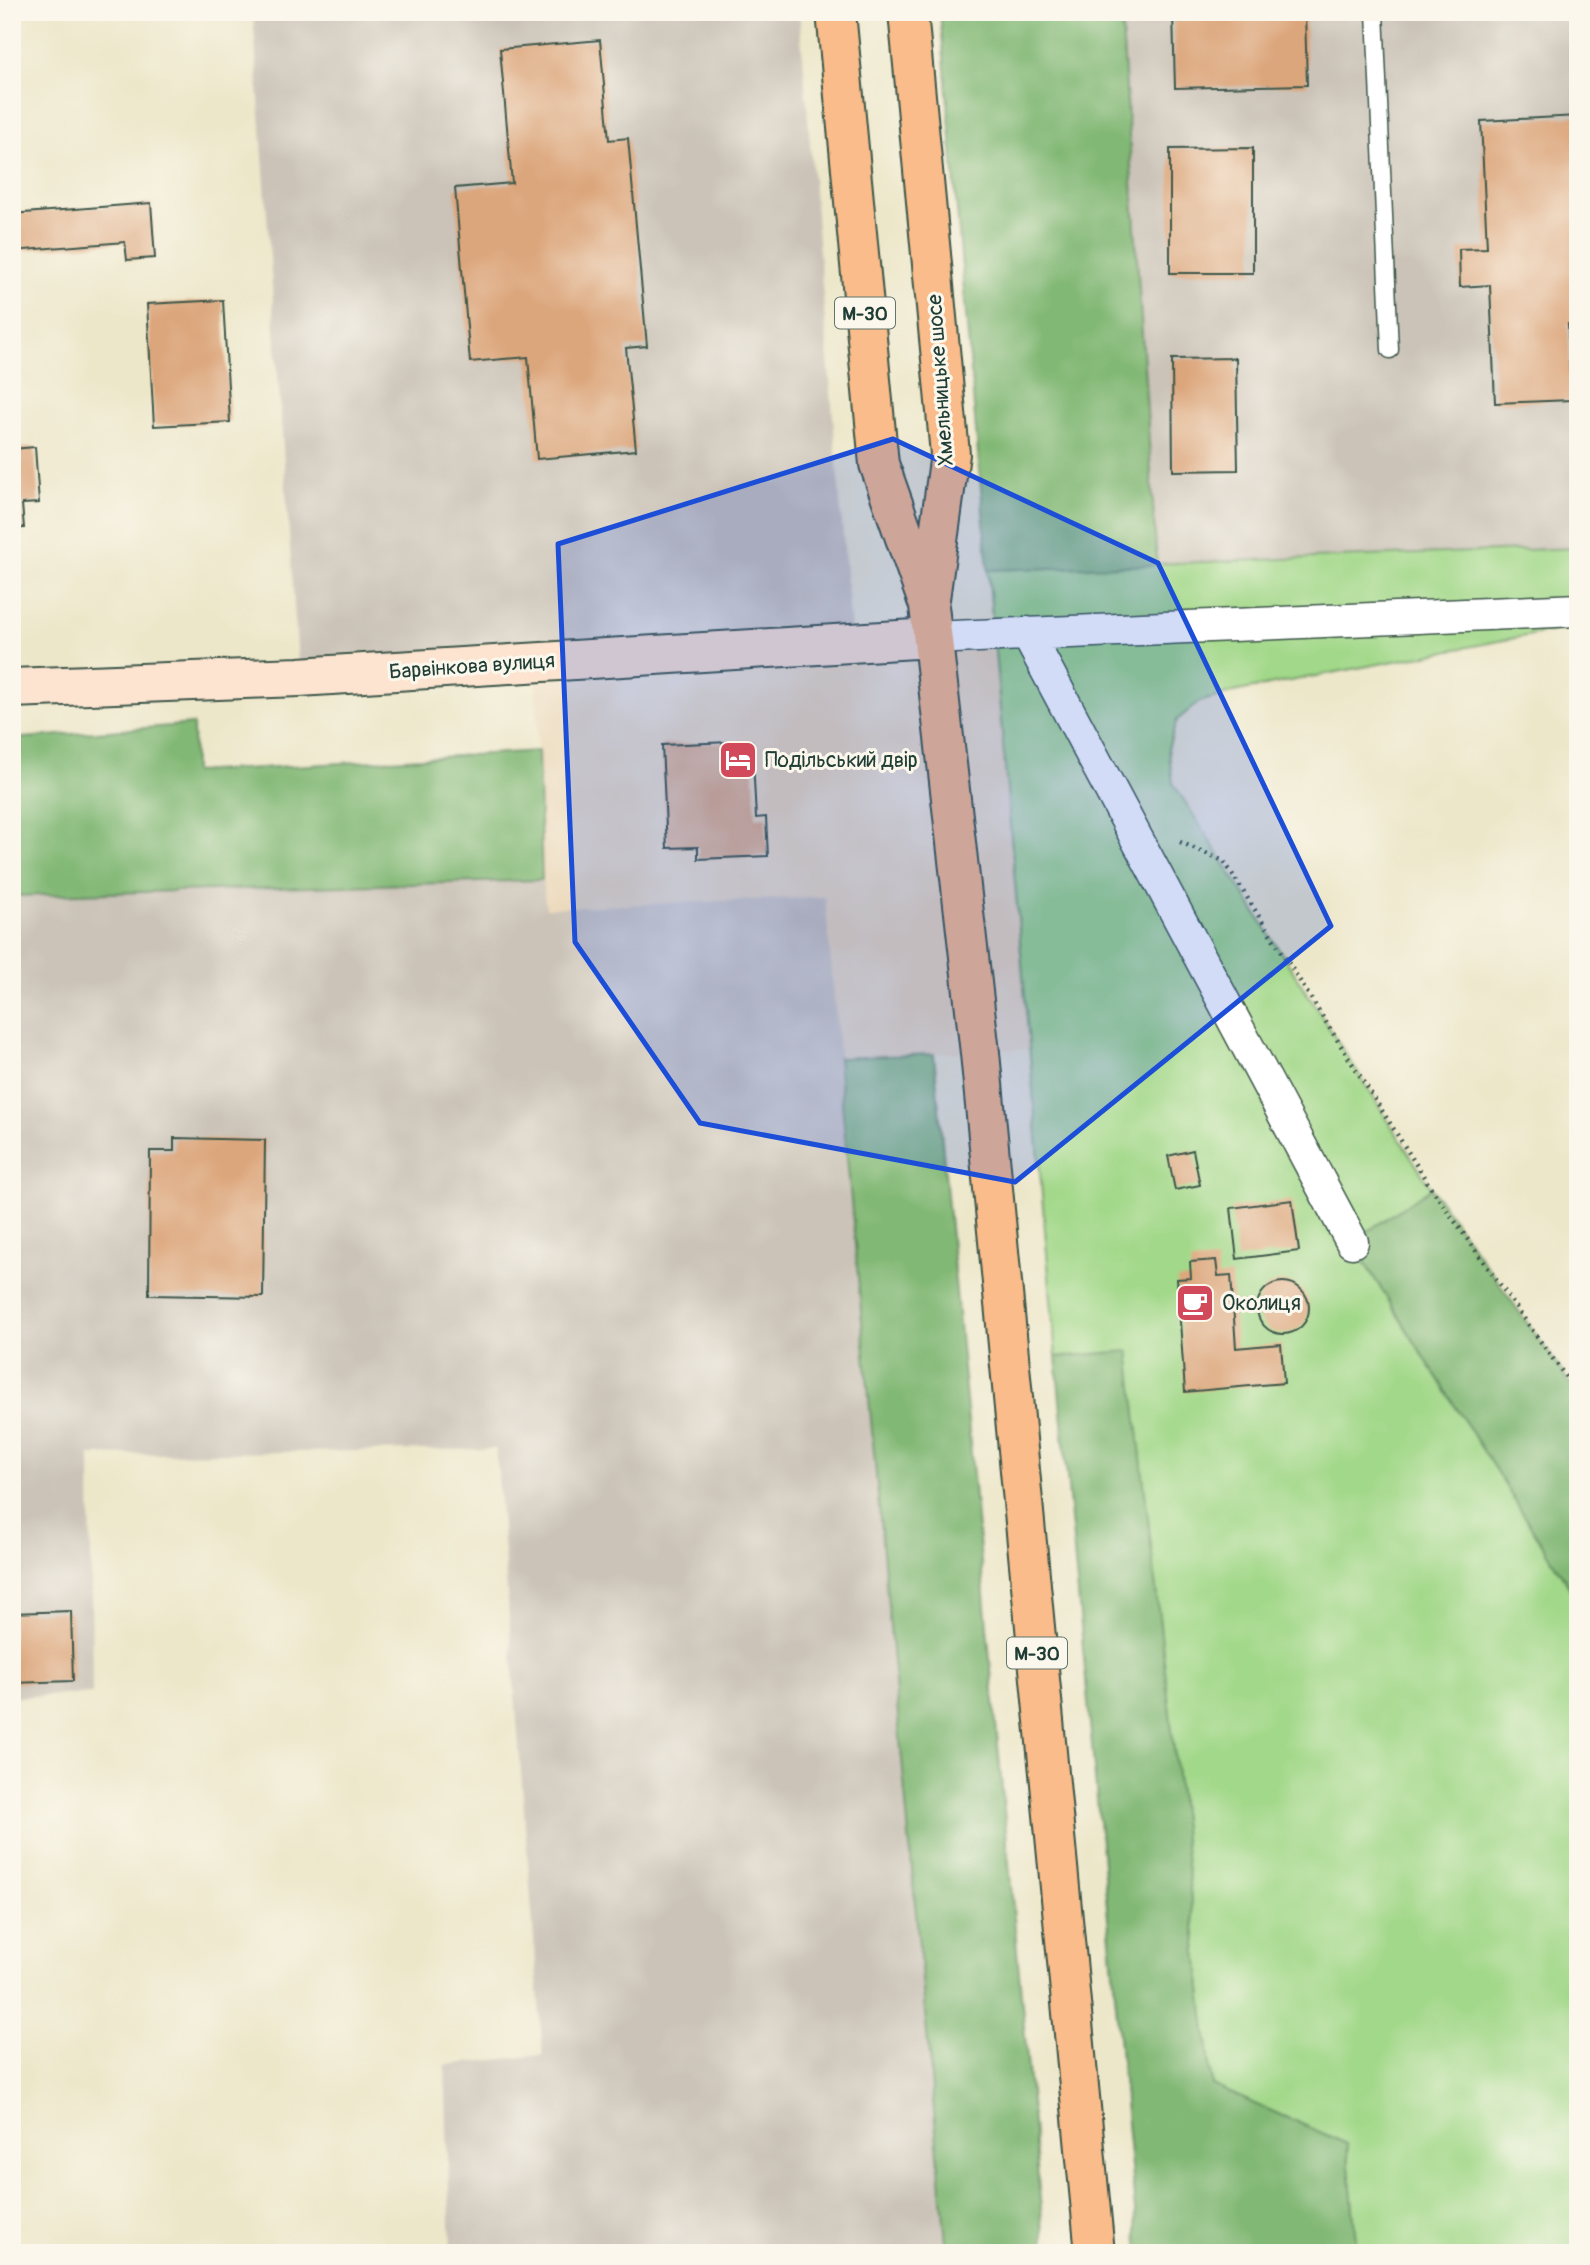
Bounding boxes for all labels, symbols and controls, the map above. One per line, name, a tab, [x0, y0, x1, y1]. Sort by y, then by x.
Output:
street label: Хмельницьке шосе	[921, 293, 960, 467]
road number: М-30	[835, 298, 895, 328]
street label: Барвінкова вулиця	[388, 647, 556, 686]
hotel icon: Подільський двір	[717, 739, 759, 781]
place label: Подільський двір	[765, 747, 918, 774]
cafe icon: Околиця	[1174, 1282, 1216, 1324]
place label: Околиця	[1222, 1290, 1301, 1317]
road number: М-30	[1007, 1638, 1067, 1668]

